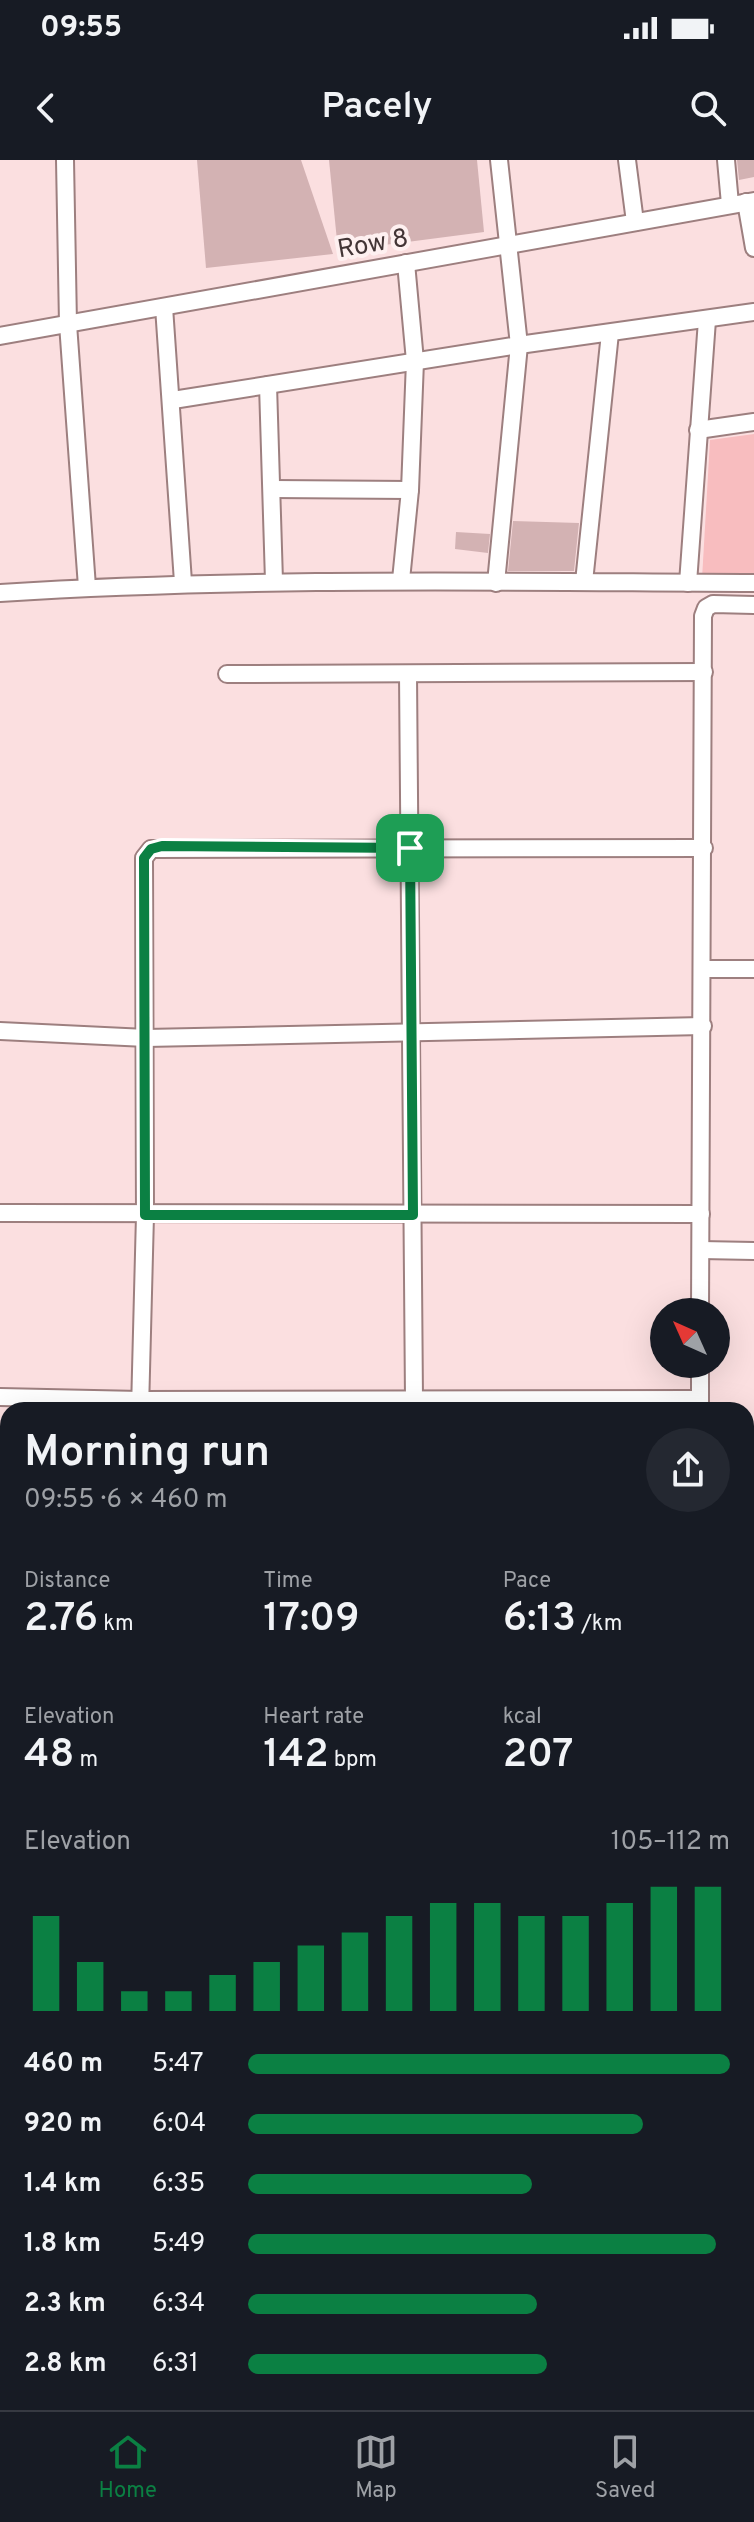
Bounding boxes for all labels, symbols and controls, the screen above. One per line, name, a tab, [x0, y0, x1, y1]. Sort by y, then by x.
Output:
text: 09:55	[40, 10, 122, 47]
text: Pacely	[321, 85, 433, 131]
icon: back	[24, 86, 68, 130]
icon: search	[686, 86, 730, 130]
street label: Row 8	[335, 223, 411, 267]
pin	[376, 814, 444, 882]
icon: arrive	[388, 826, 432, 870]
north arrow	[650, 1298, 730, 1378]
map controls	[650, 1298, 730, 1378]
text: Morning run	[24, 1426, 270, 1482]
button: share	[646, 1428, 730, 1512]
text: 09:55 · 6 × 460 m	[24, 1484, 228, 1517]
text: Distance	[24, 1568, 110, 1595]
text: Time	[263, 1568, 313, 1595]
text: Pace	[503, 1568, 551, 1595]
text: 2.76	[24, 1595, 98, 1645]
text: 17:09	[263, 1595, 360, 1645]
text: 6:13	[503, 1595, 576, 1645]
text: km	[98, 1611, 134, 1638]
text: /km	[576, 1611, 622, 1638]
text: Elevation	[24, 1704, 114, 1731]
text: Heart rate	[263, 1704, 364, 1731]
text: kcal	[503, 1704, 542, 1731]
text: 48	[24, 1731, 74, 1781]
text: 142	[263, 1731, 329, 1781]
text: 207	[503, 1731, 574, 1781]
text: m	[74, 1747, 98, 1774]
text: bpm	[329, 1747, 377, 1774]
text: Elevation	[24, 1826, 131, 1859]
text: 105–112 m	[611, 1826, 730, 1859]
text: 460 m	[24, 2048, 103, 2081]
text: 5:47	[152, 2048, 203, 2081]
text: 920 m	[24, 2108, 102, 2141]
text: 6:04	[152, 2108, 206, 2141]
text: 1.4 km	[24, 2168, 101, 2201]
text: 6:35	[152, 2168, 205, 2201]
text: 1.8 km	[24, 2228, 101, 2261]
text: 5:49	[152, 2228, 205, 2261]
text: 2.3 km	[24, 2288, 106, 2321]
text: 6:34	[152, 2288, 205, 2321]
text: 2.8 km	[24, 2348, 106, 2381]
text: 6:31	[152, 2348, 199, 2381]
tab: Home	[99, 2430, 157, 2505]
tab: Map	[354, 2430, 398, 2505]
tab: Saved	[595, 2430, 655, 2505]

